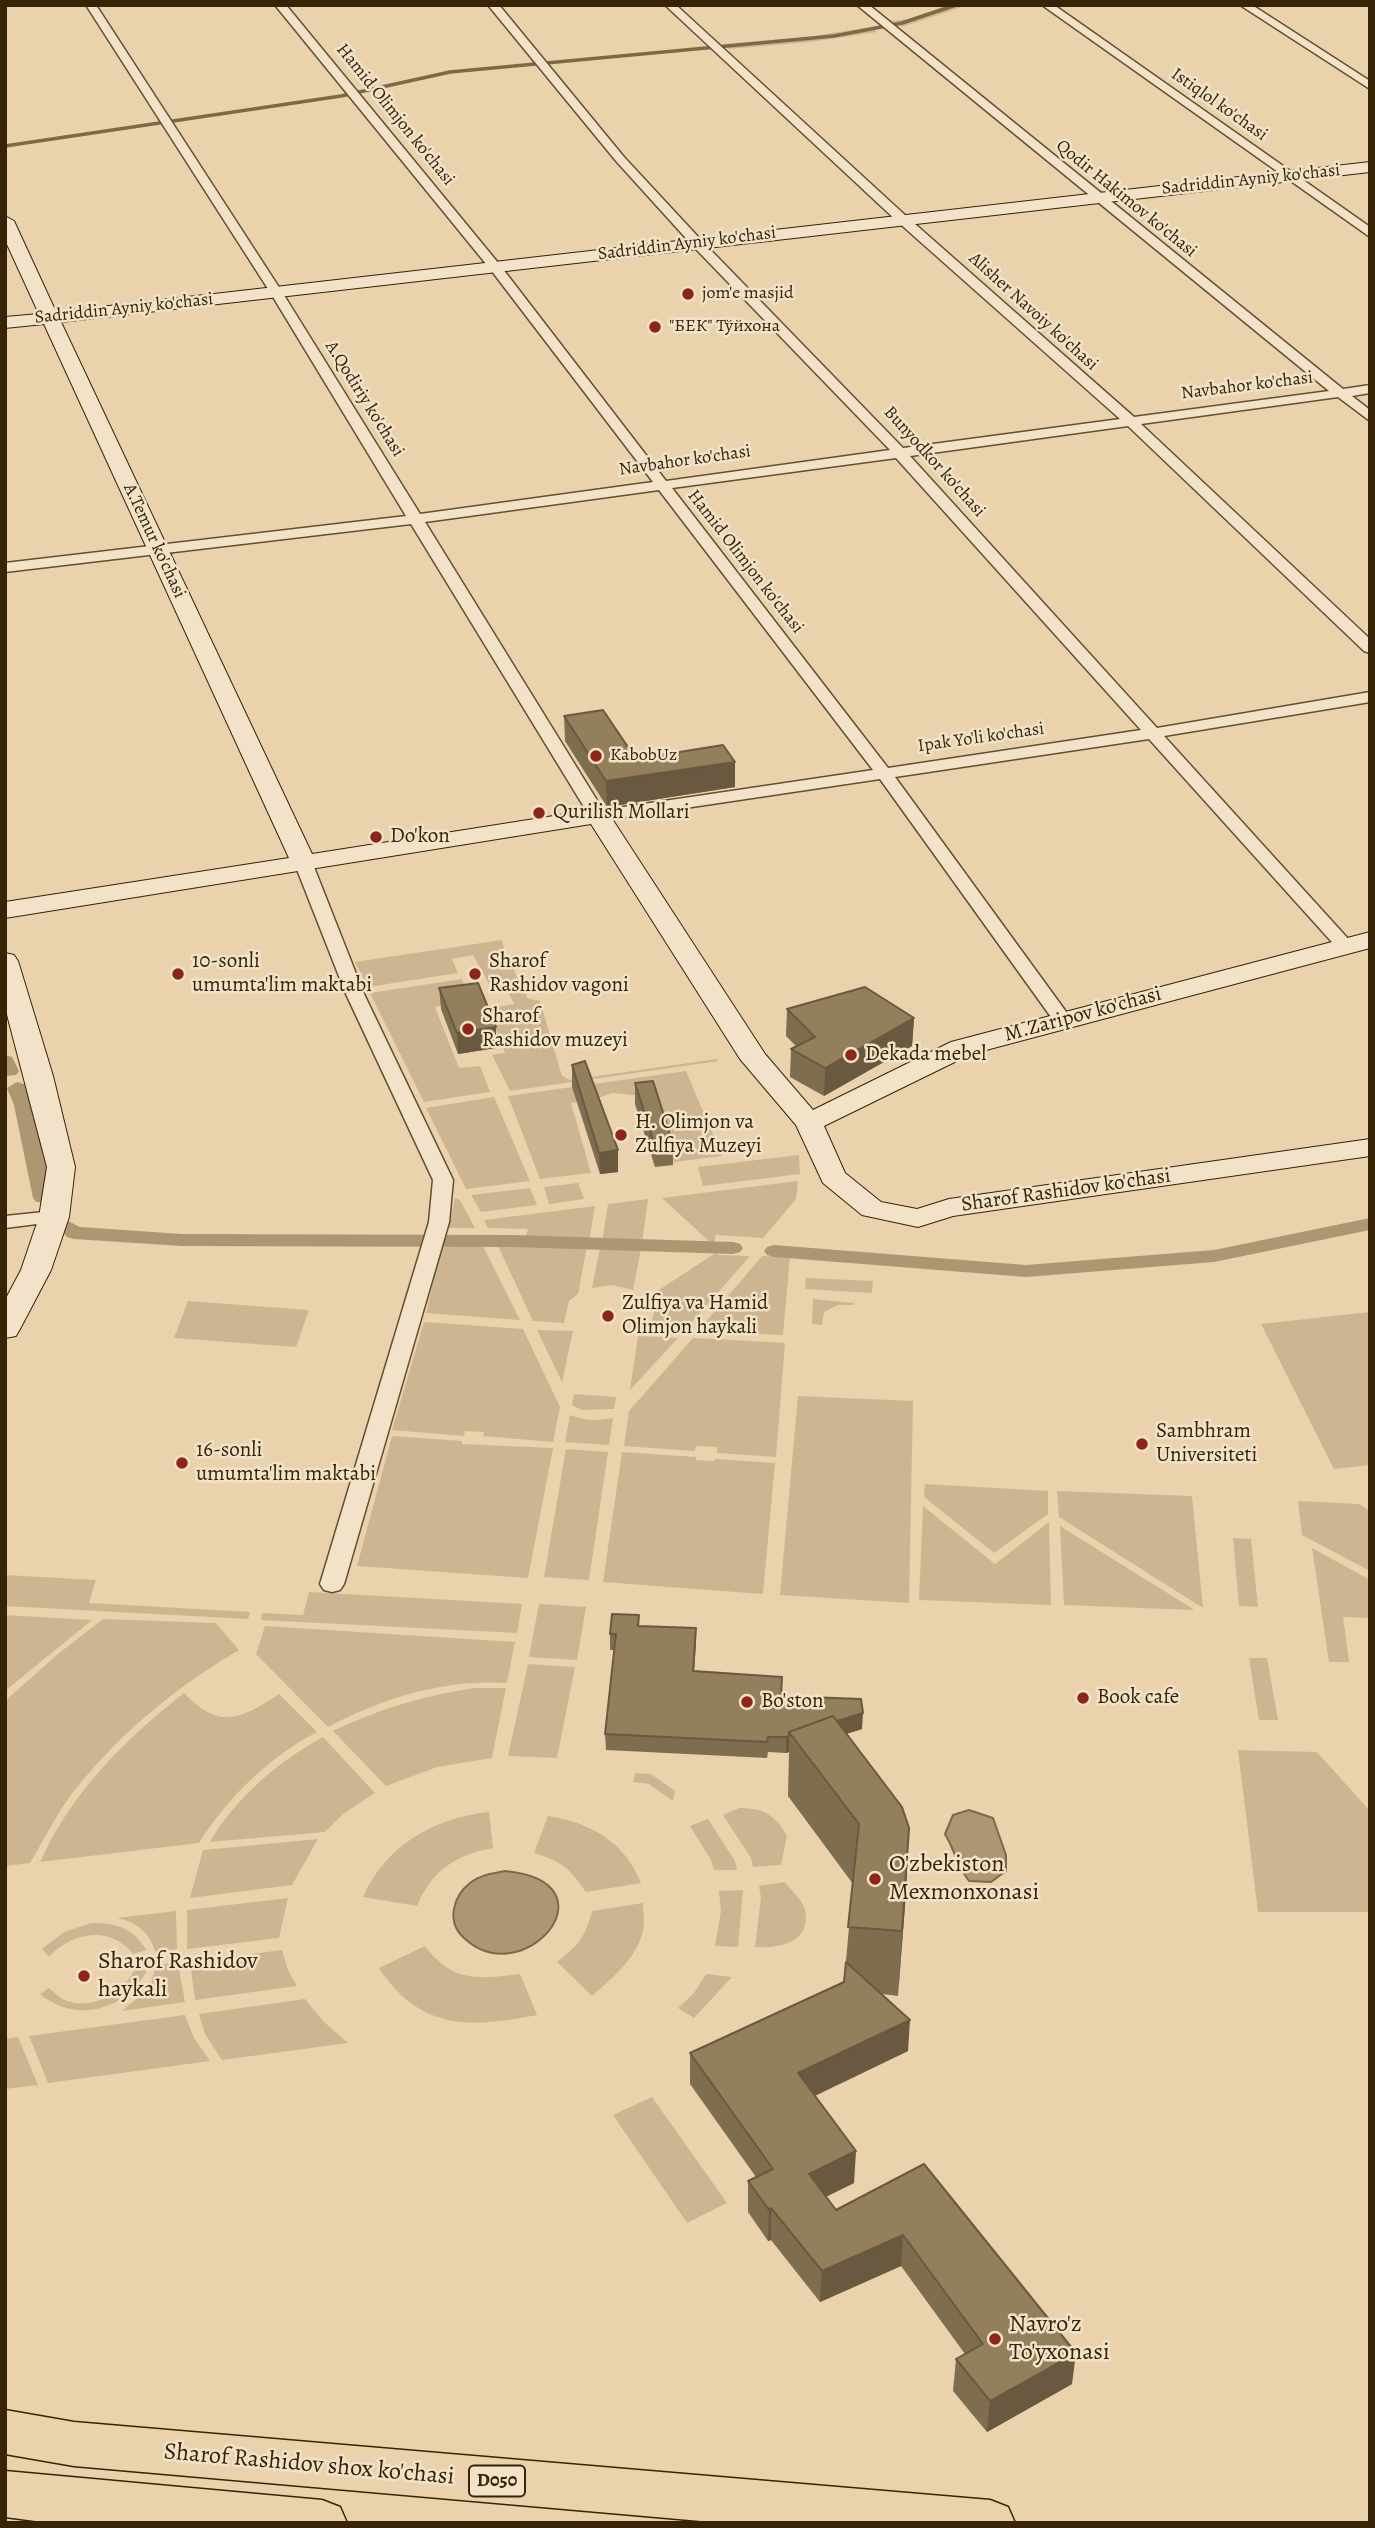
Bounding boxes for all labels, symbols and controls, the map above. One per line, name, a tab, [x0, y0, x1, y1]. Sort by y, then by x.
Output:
street label: Hamid Olimjon ko'chasi	[331, 40, 459, 190]
street label: Istiqlol ko'chasi	[1167, 64, 1271, 146]
street label: Qodir Hakimov ko'chasi	[1051, 135, 1201, 263]
street label: Sadriddin Ayniy ko'chasi	[1161, 160, 1341, 200]
street label: Sadriddin Ayniy ko'chasi	[597, 222, 777, 266]
street label: Alisher Navoiy ko'chasi	[964, 248, 1102, 376]
place label: jom'e masjid	[702, 283, 794, 305]
marker: jom'e masjid	[680, 286, 696, 302]
street label: Sadriddin Ayniy ko'chasi	[34, 289, 214, 329]
place label: "БЕК" Тўйхона	[669, 316, 780, 338]
marker: "БЕК" Тўйхона	[647, 319, 663, 335]
street label: A.Qodiriy ko'chasi	[320, 337, 408, 461]
street label: Navbahor ko'chasi	[1180, 367, 1314, 405]
street label: Bunyodkor ko'chasi	[878, 402, 990, 522]
street label: Navbahor ko'chasi	[618, 441, 752, 481]
street label: A.Temur ko'chasi	[118, 480, 190, 602]
street label: Hamid Olimjon ko'chasi	[682, 486, 808, 638]
street label: Ipak Yo'li ko'chasi	[916, 718, 1046, 758]
place label: KabobUz	[610, 745, 677, 767]
marker: KabobUz	[588, 748, 604, 764]
place label: Qurilish Mollari	[553, 800, 690, 826]
marker: Qurilish Mollari	[531, 805, 547, 821]
place label: Do'kon	[390, 824, 450, 850]
marker: Do'kon	[368, 829, 384, 845]
place label: 10-sonli umumta'lim maktabi	[192, 949, 372, 999]
place label: Sharof Rashidov vagoni	[489, 949, 629, 999]
marker: 10-sonli umumta'lim maktabi	[170, 966, 186, 982]
marker: Sharof Rashidov vagoni	[467, 966, 483, 982]
street label: M.Zaripov ko'chasi	[1002, 982, 1164, 1048]
place label: Sharof Rashidov muzeyi	[482, 1004, 628, 1054]
marker: Sharof Rashidov muzeyi	[460, 1021, 476, 1037]
place label: Dekada mebel	[865, 1042, 986, 1068]
marker: Dekada mebel	[843, 1047, 859, 1063]
place label: H. Olimjon va Zulfiya Muzeyi	[635, 1110, 762, 1160]
marker: H. Olimjon va Zulfiya Muzeyi	[613, 1127, 629, 1143]
street label: Sharof Rashidov ko'chasi	[960, 1164, 1172, 1218]
place label: Zulfiya va Hamid Olimjon haykali	[622, 1291, 768, 1341]
marker: Zulfiya va Hamid Olimjon haykali	[600, 1308, 616, 1324]
place label: Sambhram Universiteti	[1156, 1419, 1257, 1469]
marker: Sambhram Universiteti	[1134, 1436, 1150, 1452]
place label: 16-sonli umumta'lim maktabi	[196, 1438, 376, 1488]
marker: 16-sonli umumta'lim maktabi	[174, 1455, 190, 1471]
place label: Book cafe	[1097, 1685, 1179, 1711]
place label: Bo'ston	[761, 1689, 824, 1715]
marker: Book cafe	[1075, 1690, 1091, 1706]
marker: Bo'ston	[739, 1694, 755, 1710]
place label: O'zbekiston Mexmonxonasi	[889, 1851, 1039, 1907]
marker: O'zbekiston Mexmonxonasi	[867, 1871, 883, 1887]
place label: Sharof Rashidov haykali	[98, 1948, 258, 2004]
marker: Sharof Rashidov haykali	[76, 1968, 92, 1984]
place label: Navro'z To'yxonasi	[1009, 2311, 1110, 2367]
marker: Navro'z To'yxonasi	[987, 2331, 1003, 2347]
street label: Sharof Rashidov shox ko'chasi	[163, 2438, 455, 2492]
road number: D050	[469, 2466, 525, 2496]

